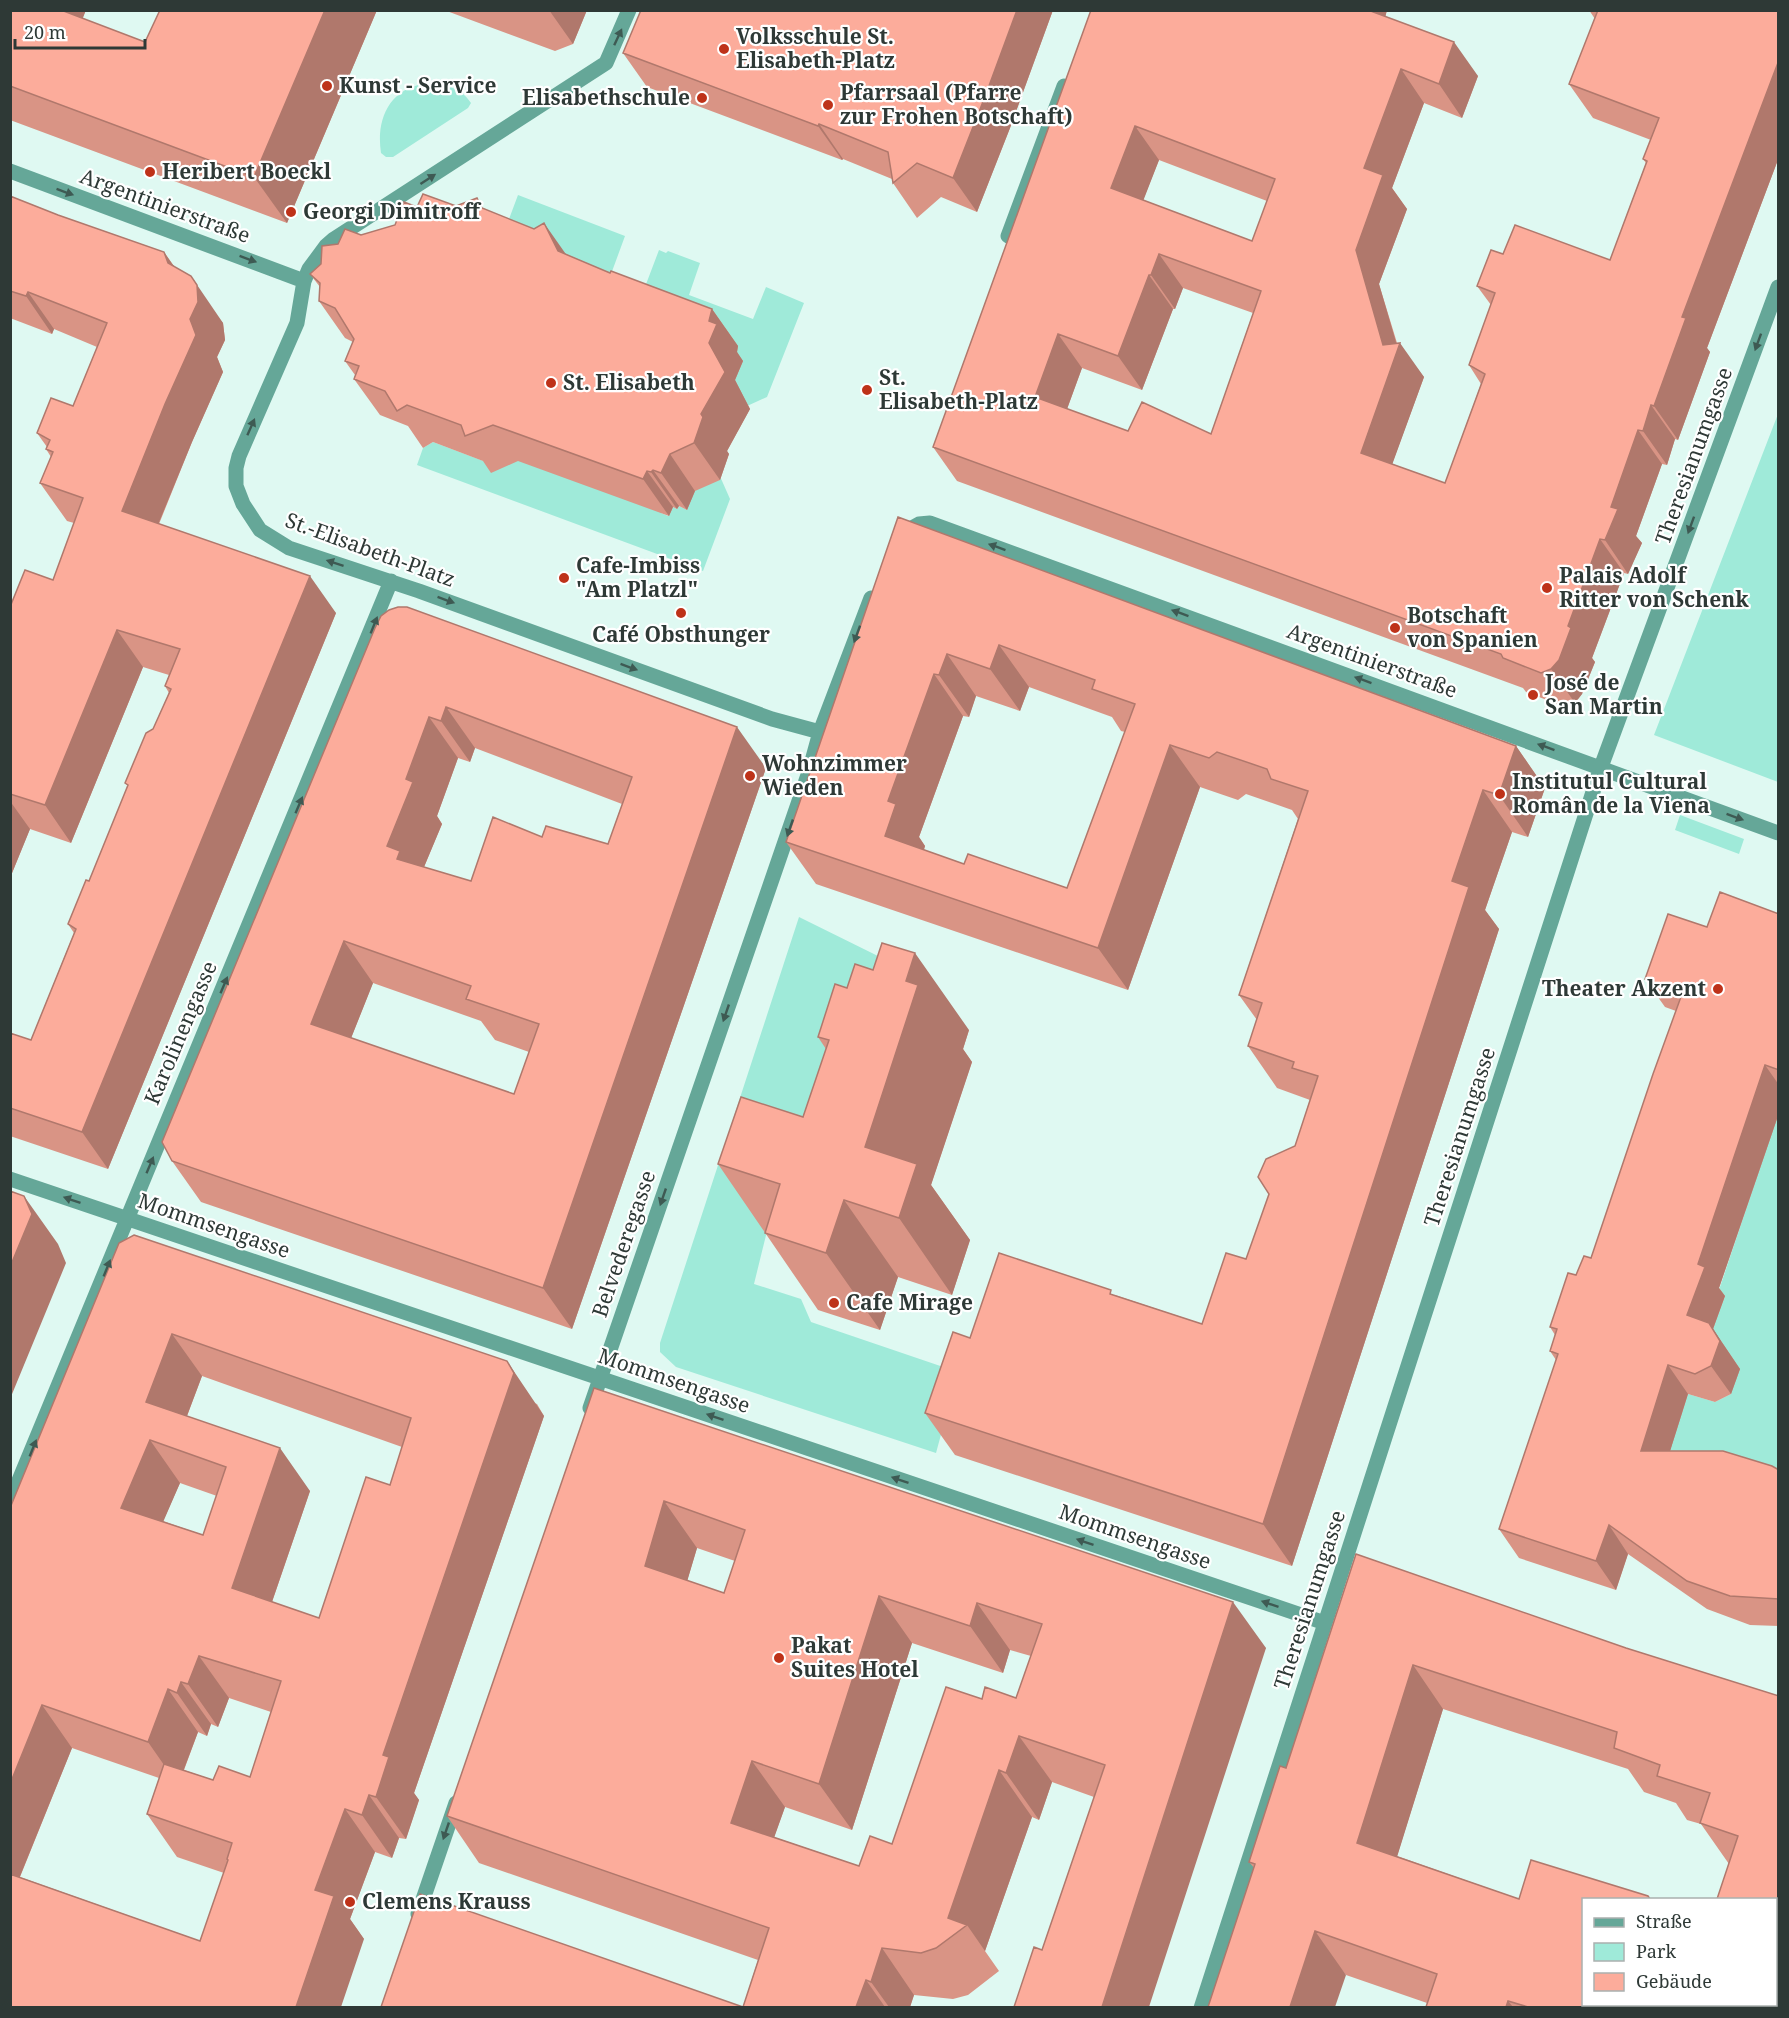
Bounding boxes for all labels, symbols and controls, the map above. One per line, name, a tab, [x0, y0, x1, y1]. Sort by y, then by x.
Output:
scale bar	[15, 12, 146, 50]
text: 20 m	[24, 20, 66, 44]
place label: Volksschule St. Elisabeth-Platz	[736, 22, 895, 74]
one-way arrow	[613, 27, 623, 45]
marker: Volksschule St. Elisabeth-Platz	[717, 42, 731, 56]
place label: Kunst - Service	[339, 71, 496, 99]
place label: Pfarrsaal (Pfarre zur Frohen Botschaft)	[840, 78, 1073, 130]
marker: Kunst - Service	[320, 79, 334, 93]
place label: Elisabethschule	[522, 83, 690, 111]
marker: Elisabethschule	[695, 91, 709, 105]
marker: Pfarrsaal (Pfarre zur Frohen Botschaft)	[821, 98, 835, 112]
place label: Heribert Boeckl	[162, 157, 332, 185]
street label: Argentinierstraße	[76, 161, 254, 249]
marker: Heribert Boeckl	[143, 165, 157, 179]
one-way arrow	[420, 174, 436, 185]
one-way arrow	[57, 187, 75, 197]
place label: Georgi Dimitroff	[303, 197, 482, 225]
marker: Georgi Dimitroff	[284, 205, 298, 219]
one-way arrow	[239, 255, 257, 265]
one-way arrow	[1753, 333, 1763, 351]
place label: St. Elisabeth-Platz	[879, 363, 1038, 415]
street label: Theresianumgasse	[1648, 363, 1738, 548]
place label: St. Elisabeth	[563, 368, 695, 396]
marker: St. Elisabeth	[544, 376, 558, 390]
marker: St. Elisabeth-Platz	[860, 383, 874, 397]
one-way arrow	[246, 417, 256, 435]
street label: St.-Elisabeth-Platz	[282, 505, 459, 593]
one-way arrow	[1686, 516, 1695, 534]
one-way arrow	[988, 541, 1006, 551]
place label: Cafe-Imbiss "Am Platzl"	[576, 551, 700, 603]
one-way arrow	[326, 557, 344, 567]
place label: Palais Adolf Ritter von Schenk	[1559, 561, 1749, 613]
marker: Cafe-Imbiss "Am Platzl"	[557, 571, 571, 585]
marker: Palais Adolf Ritter von Schenk	[1540, 581, 1554, 595]
one-way arrow	[437, 596, 455, 606]
place label: Botschaft von Spanien	[1407, 601, 1538, 653]
marker: Café Obsthunger	[674, 606, 688, 620]
one-way arrow	[1171, 608, 1189, 618]
one-way arrow	[369, 615, 379, 633]
street label: Argentinierstraße	[1283, 616, 1461, 704]
place label: Café Obsthunger	[592, 620, 770, 648]
marker: Botschaft von Spanien	[1388, 621, 1402, 635]
one-way arrow	[852, 625, 862, 643]
one-way arrow	[620, 662, 638, 672]
place label: José de San Martin	[1544, 668, 1663, 720]
one-way arrow	[1354, 675, 1372, 685]
marker: José de San Martin	[1526, 688, 1540, 702]
one-way arrow	[1537, 742, 1555, 752]
place label: Wohnzimmer Wieden	[762, 749, 907, 801]
place label: Institutul Cultural Român de la Viena	[1512, 767, 1710, 819]
marker: Wohnzimmer Wieden	[743, 769, 757, 783]
marker: Institutul Cultural Român de la Viena	[1493, 787, 1507, 801]
one-way arrow	[294, 795, 304, 813]
one-way arrow	[1726, 813, 1744, 822]
one-way arrow	[784, 819, 794, 837]
street label: Karolinengasse	[137, 957, 223, 1109]
place label: Theater Akzent	[1542, 974, 1706, 1002]
one-way arrow	[220, 976, 229, 994]
marker: Theater Akzent	[1711, 982, 1725, 996]
one-way arrow	[721, 1004, 731, 1022]
street label: Theresianumgasse	[1417, 1044, 1501, 1230]
one-way arrow	[145, 1156, 155, 1174]
street label: Belvederegasse	[585, 1167, 661, 1321]
street label: Mommsengasse	[135, 1186, 294, 1264]
one-way arrow	[657, 1188, 667, 1206]
one-way arrow	[63, 1195, 81, 1204]
one-way arrow	[103, 1259, 112, 1277]
place label: Cafe Mirage	[846, 1288, 973, 1316]
marker: Cafe Mirage	[827, 1296, 841, 1310]
street label: Mommsengasse	[595, 1341, 754, 1419]
one-way arrow	[706, 1412, 724, 1422]
one-way arrow	[29, 1439, 38, 1457]
one-way arrow	[891, 1474, 909, 1484]
street label: Mommsengasse	[1056, 1497, 1215, 1575]
street label: Theresianumgasse	[1267, 1507, 1351, 1693]
one-way arrow	[1076, 1537, 1094, 1546]
one-way arrow	[1261, 1599, 1279, 1609]
place label: Pakat Suites Hotel	[791, 1631, 919, 1683]
marker: Pakat Suites Hotel	[772, 1651, 786, 1665]
one-way arrow	[441, 1823, 450, 1841]
place label: Clemens Krauss	[362, 1887, 531, 1915]
marker: Clemens Krauss	[343, 1895, 357, 1909]
legend	[1582, 1898, 1777, 2006]
text: Straße	[1636, 1909, 1692, 1933]
text: Park	[1636, 1939, 1676, 1963]
text: Gebäude	[1636, 1969, 1712, 1993]

